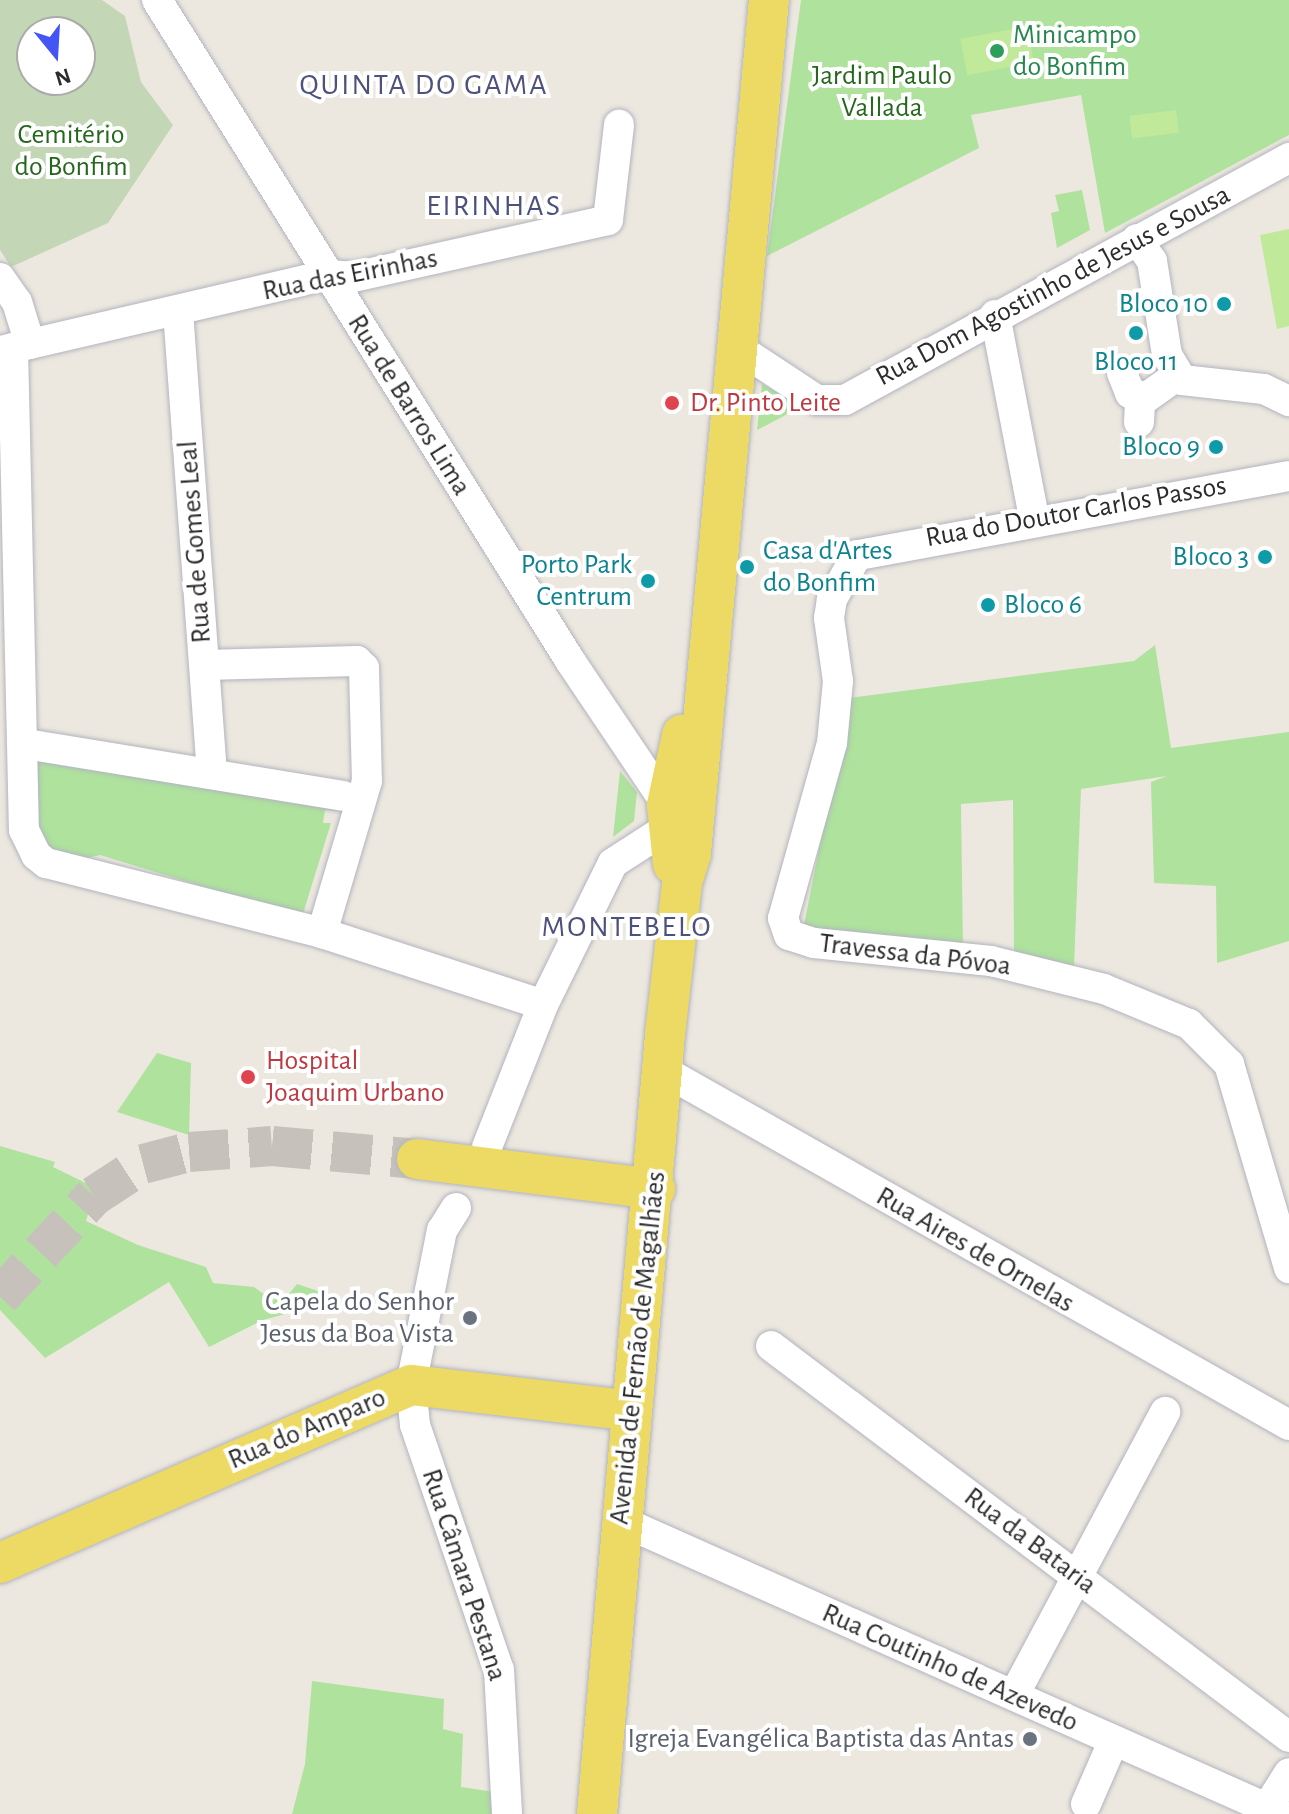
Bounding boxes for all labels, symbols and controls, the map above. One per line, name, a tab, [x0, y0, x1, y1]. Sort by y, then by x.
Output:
north arrow	[16, 16, 96, 96]
place label: Minicampo do Bonfim	[1013, 18, 1137, 84]
marker: Minicampo do Bonfim	[988, 42, 1006, 60]
park label: Jardim Paulo Vallada	[812, 59, 952, 125]
text: N	[52, 64, 73, 90]
district label: QUINTA DO GAMA	[299, 67, 549, 103]
park label: Cemitério do Bonfim	[14, 118, 128, 184]
street label: Rua Dom Agostinho de Jesus e Sousa	[870, 178, 1236, 394]
district label: EIRINHAS	[426, 188, 562, 224]
street label: Rua das Eirinhas	[260, 242, 440, 308]
place label: Bloco 10	[1119, 287, 1208, 321]
marker: Bloco 10	[1215, 295, 1233, 313]
street label: Rua de Barros Lima	[340, 308, 478, 502]
marker: Bloco 11	[1127, 324, 1145, 342]
place label: Bloco 11	[1094, 345, 1178, 379]
place label: Dr. Pinto Leite	[690, 386, 841, 420]
marker: Dr. Pinto Leite	[661, 392, 683, 414]
place label: Bloco 9	[1122, 430, 1200, 464]
marker: Bloco 9	[1207, 438, 1225, 456]
street label: Rua de Gomes Leal	[171, 440, 219, 644]
street label: Rua do Doutor Carlos Passos	[923, 469, 1229, 555]
place label: Casa d'Artes do Bonfim	[763, 534, 893, 600]
place label: Bloco 3	[1173, 540, 1249, 574]
place label: Porto Park Centrum	[521, 548, 632, 614]
marker: Bloco 3	[1256, 548, 1274, 566]
marker: Casa d'Artes do Bonfim	[738, 558, 756, 576]
marker: Porto Park Centrum	[639, 572, 657, 590]
place label: Bloco 6	[1004, 588, 1082, 622]
marker: Bloco 6	[979, 596, 997, 614]
district label: MONTEBELO	[542, 909, 712, 945]
street label: Travessa da Póvoa	[817, 927, 1013, 983]
place label: Hospital Joaquim Urbano	[266, 1044, 444, 1110]
marker: Hospital Joaquim Urbano	[237, 1066, 259, 1088]
street label: Avenida de Fernão de Magalhães	[603, 1170, 673, 1526]
street label: Rua Aires de Ornelas	[870, 1180, 1080, 1320]
place label: Capela do Senhor Jesus da Boa Vista	[260, 1285, 454, 1351]
marker: Capela do Senhor Jesus da Boa Vista	[461, 1309, 479, 1327]
street label: Rua do Amparo	[223, 1381, 391, 1477]
street label: Rua Câmara Pestana	[414, 1465, 514, 1685]
street label: Rua da Bataria	[957, 1480, 1103, 1602]
street label: Rua Coutinho de Azevedo	[817, 1596, 1083, 1740]
place label: Igreja Evangélica Baptista das Antas	[627, 1722, 1014, 1756]
marker: Igreja Evangélica Baptista das Antas	[1021, 1730, 1039, 1748]

